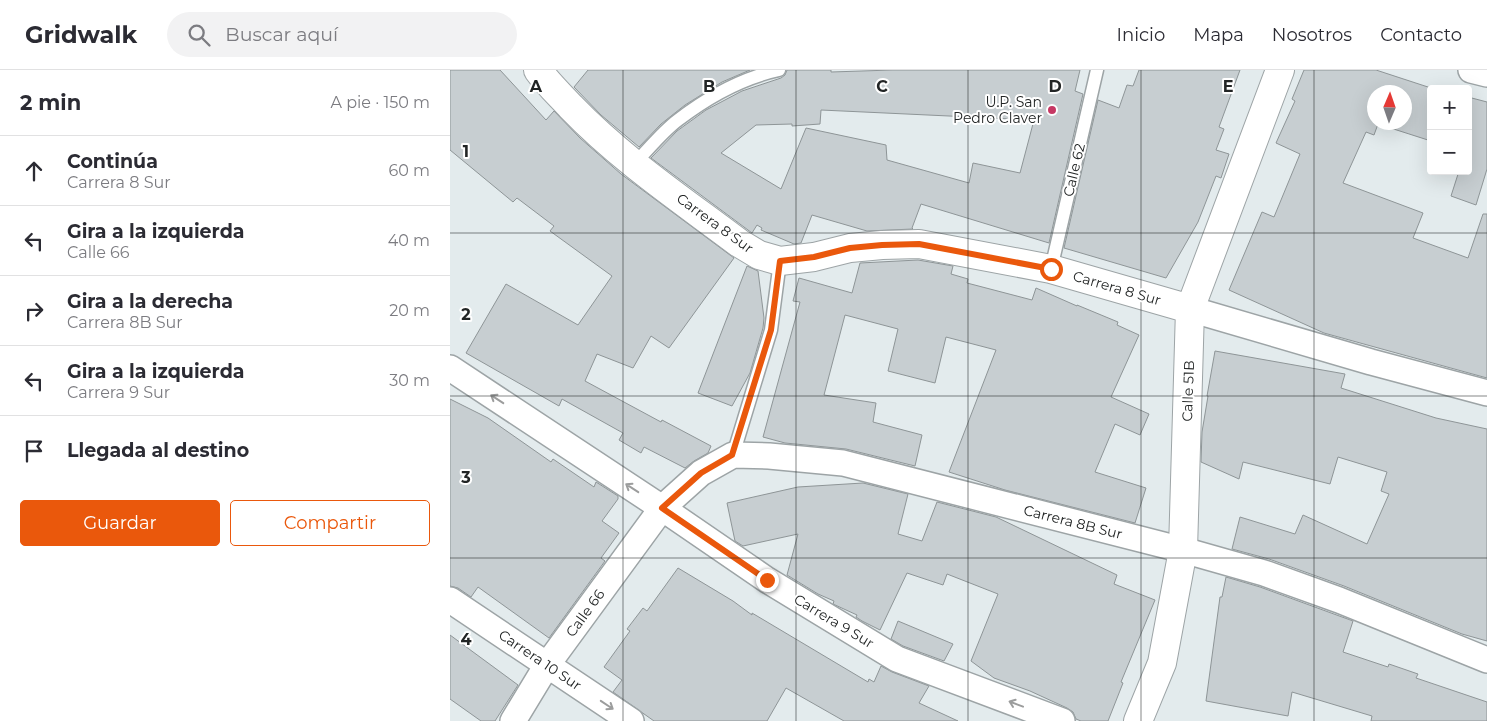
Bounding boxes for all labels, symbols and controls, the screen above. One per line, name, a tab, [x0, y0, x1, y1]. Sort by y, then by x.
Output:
search box	[167, 12, 517, 57]
text: Gridwalk	[25, 20, 137, 49]
icon: search	[185, 21, 213, 49]
text: Buscar aquí	[225, 23, 338, 46]
text: Inicio	[1117, 24, 1165, 46]
text: Mapa	[1193, 24, 1244, 46]
text: Nosotros	[1272, 24, 1352, 46]
text: Contacto	[1380, 24, 1462, 46]
text: A	[529, 77, 543, 96]
text: B	[703, 77, 715, 96]
text: C	[876, 77, 888, 96]
text: D	[1048, 77, 1062, 96]
text: E	[1223, 77, 1233, 96]
north arrow	[1367, 85, 1412, 130]
map controls	[1427, 85, 1472, 175]
button: +	[1427, 85, 1472, 130]
text: 2 min	[20, 90, 81, 115]
text: A pie · 150 m	[331, 93, 430, 112]
place label: U.P. San Pedro Claver	[953, 93, 1042, 127]
marker: U.P. San Pedro Claver	[1046, 104, 1058, 116]
button: −	[1427, 130, 1472, 175]
text: 1	[463, 142, 469, 161]
street label: Calle 62	[1059, 142, 1089, 198]
text: Continúa	[67, 150, 158, 173]
icon: ahead	[20, 157, 48, 185]
text: 60 m	[388, 161, 430, 180]
text: Carrera 8 Sur	[67, 173, 171, 192]
street label: Carrera 8 Sur	[673, 189, 757, 257]
text: Gira a la izquierda	[67, 220, 245, 243]
icon: left	[20, 227, 48, 255]
text: 40 m	[388, 231, 430, 250]
text: Calle 66	[67, 243, 130, 262]
route start	[1040, 258, 1063, 281]
street label: Carrera 8 Sur	[1071, 267, 1163, 309]
text: Gira a la derecha	[67, 290, 233, 313]
icon: right	[20, 297, 48, 325]
text: 20 m	[389, 301, 430, 320]
text: 2	[461, 305, 471, 324]
text: Carrera 8B Sur	[67, 313, 183, 332]
text: Gira a la izquierda	[67, 360, 245, 383]
street label: Calle 51B	[1178, 360, 1198, 422]
icon: left	[20, 367, 48, 395]
text: 30 m	[389, 371, 430, 390]
text: Carrera 9 Sur	[67, 383, 170, 402]
one-way arrow	[490, 394, 504, 404]
icon: arrive	[20, 437, 48, 465]
text: Llegada al destino	[67, 439, 249, 462]
text: 3	[460, 468, 471, 487]
one-way arrow	[626, 483, 640, 493]
button: Guardar	[20, 500, 220, 546]
button: Compartir	[230, 500, 430, 546]
street label: Carrera 8B Sur	[1022, 501, 1125, 543]
route end	[756, 569, 779, 592]
street label: Calle 66	[562, 585, 609, 640]
street label: Carrera 9 Sur	[791, 590, 878, 652]
street label: Carrera 10 Sur	[495, 626, 585, 695]
text: 4	[460, 630, 472, 649]
one-way arrow	[1009, 699, 1024, 708]
one-way arrow	[599, 700, 613, 710]

